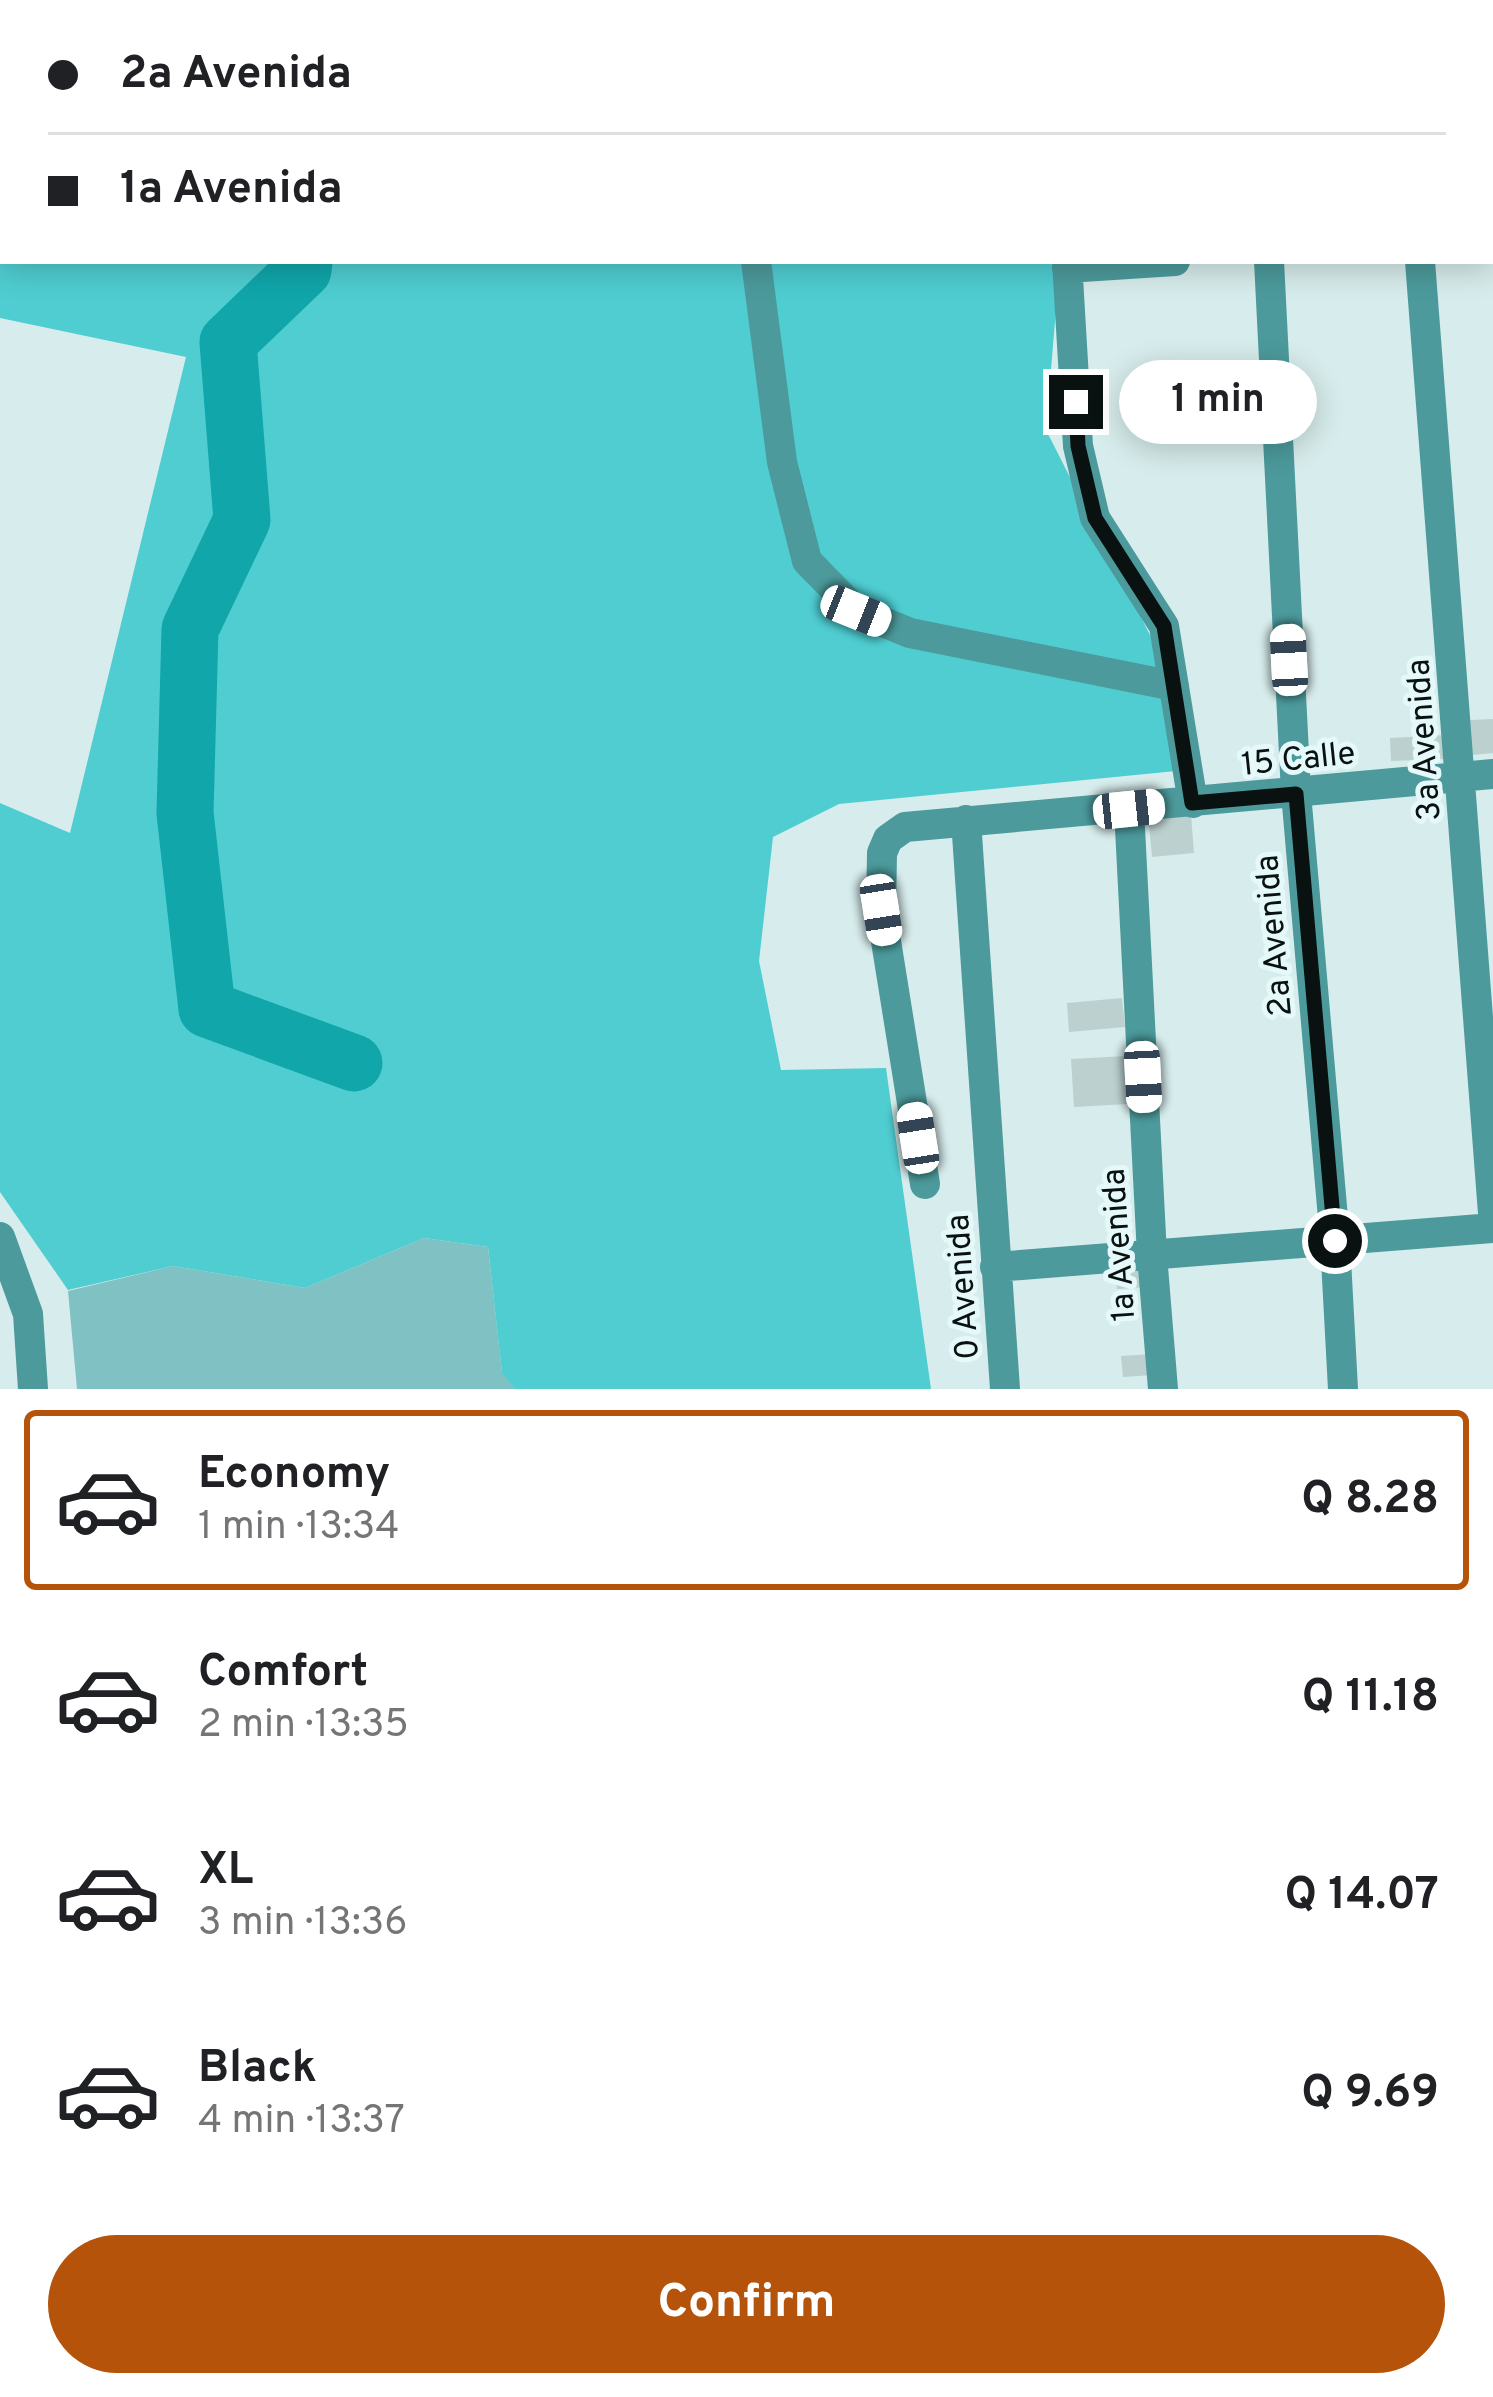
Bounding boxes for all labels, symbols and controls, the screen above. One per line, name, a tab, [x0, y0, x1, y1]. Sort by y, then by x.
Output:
text: 2a Avenida	[120, 47, 352, 104]
text: 1a Avenida	[120, 162, 342, 219]
callout: 1 min	[1118, 360, 1316, 444]
route end	[1049, 375, 1103, 429]
text: 1 min	[1171, 377, 1265, 426]
car	[816, 581, 896, 641]
car	[1269, 623, 1309, 697]
street label: 3a Avenida	[1399, 657, 1453, 822]
street label: 15 Calle	[1239, 734, 1357, 788]
car	[1091, 787, 1167, 831]
street label: 2a Avenida	[1248, 853, 1304, 1018]
car	[858, 872, 904, 948]
car	[1123, 1040, 1163, 1114]
car	[895, 1100, 941, 1176]
street label: 1a Avenida	[1095, 1167, 1147, 1323]
street label: 0 Avenida	[939, 1212, 991, 1361]
route start	[1308, 1214, 1362, 1268]
icon: car	[54, 1446, 162, 1554]
text: Economy	[198, 1447, 390, 1504]
text: Q 8.28	[1301, 1472, 1439, 1529]
text: 1 min · 13:34	[198, 1504, 399, 1553]
icon: car	[54, 1644, 162, 1752]
text: Comfort	[198, 1645, 368, 1702]
text: Q 11.18	[1302, 1670, 1439, 1727]
text: 2 min · 13:35	[198, 1702, 409, 1751]
icon: car	[54, 1842, 162, 1950]
text: XL	[198, 1843, 253, 1900]
text: Q 14.07	[1285, 1868, 1439, 1925]
text: 3 min · 13:36	[198, 1900, 407, 1949]
icon: car	[54, 2040, 162, 2148]
text: Black	[198, 2041, 317, 2098]
text: Q 9.69	[1301, 2066, 1439, 2123]
text: 4 min · 13:37	[198, 2098, 405, 2147]
button: Confirm	[48, 2235, 1445, 2373]

